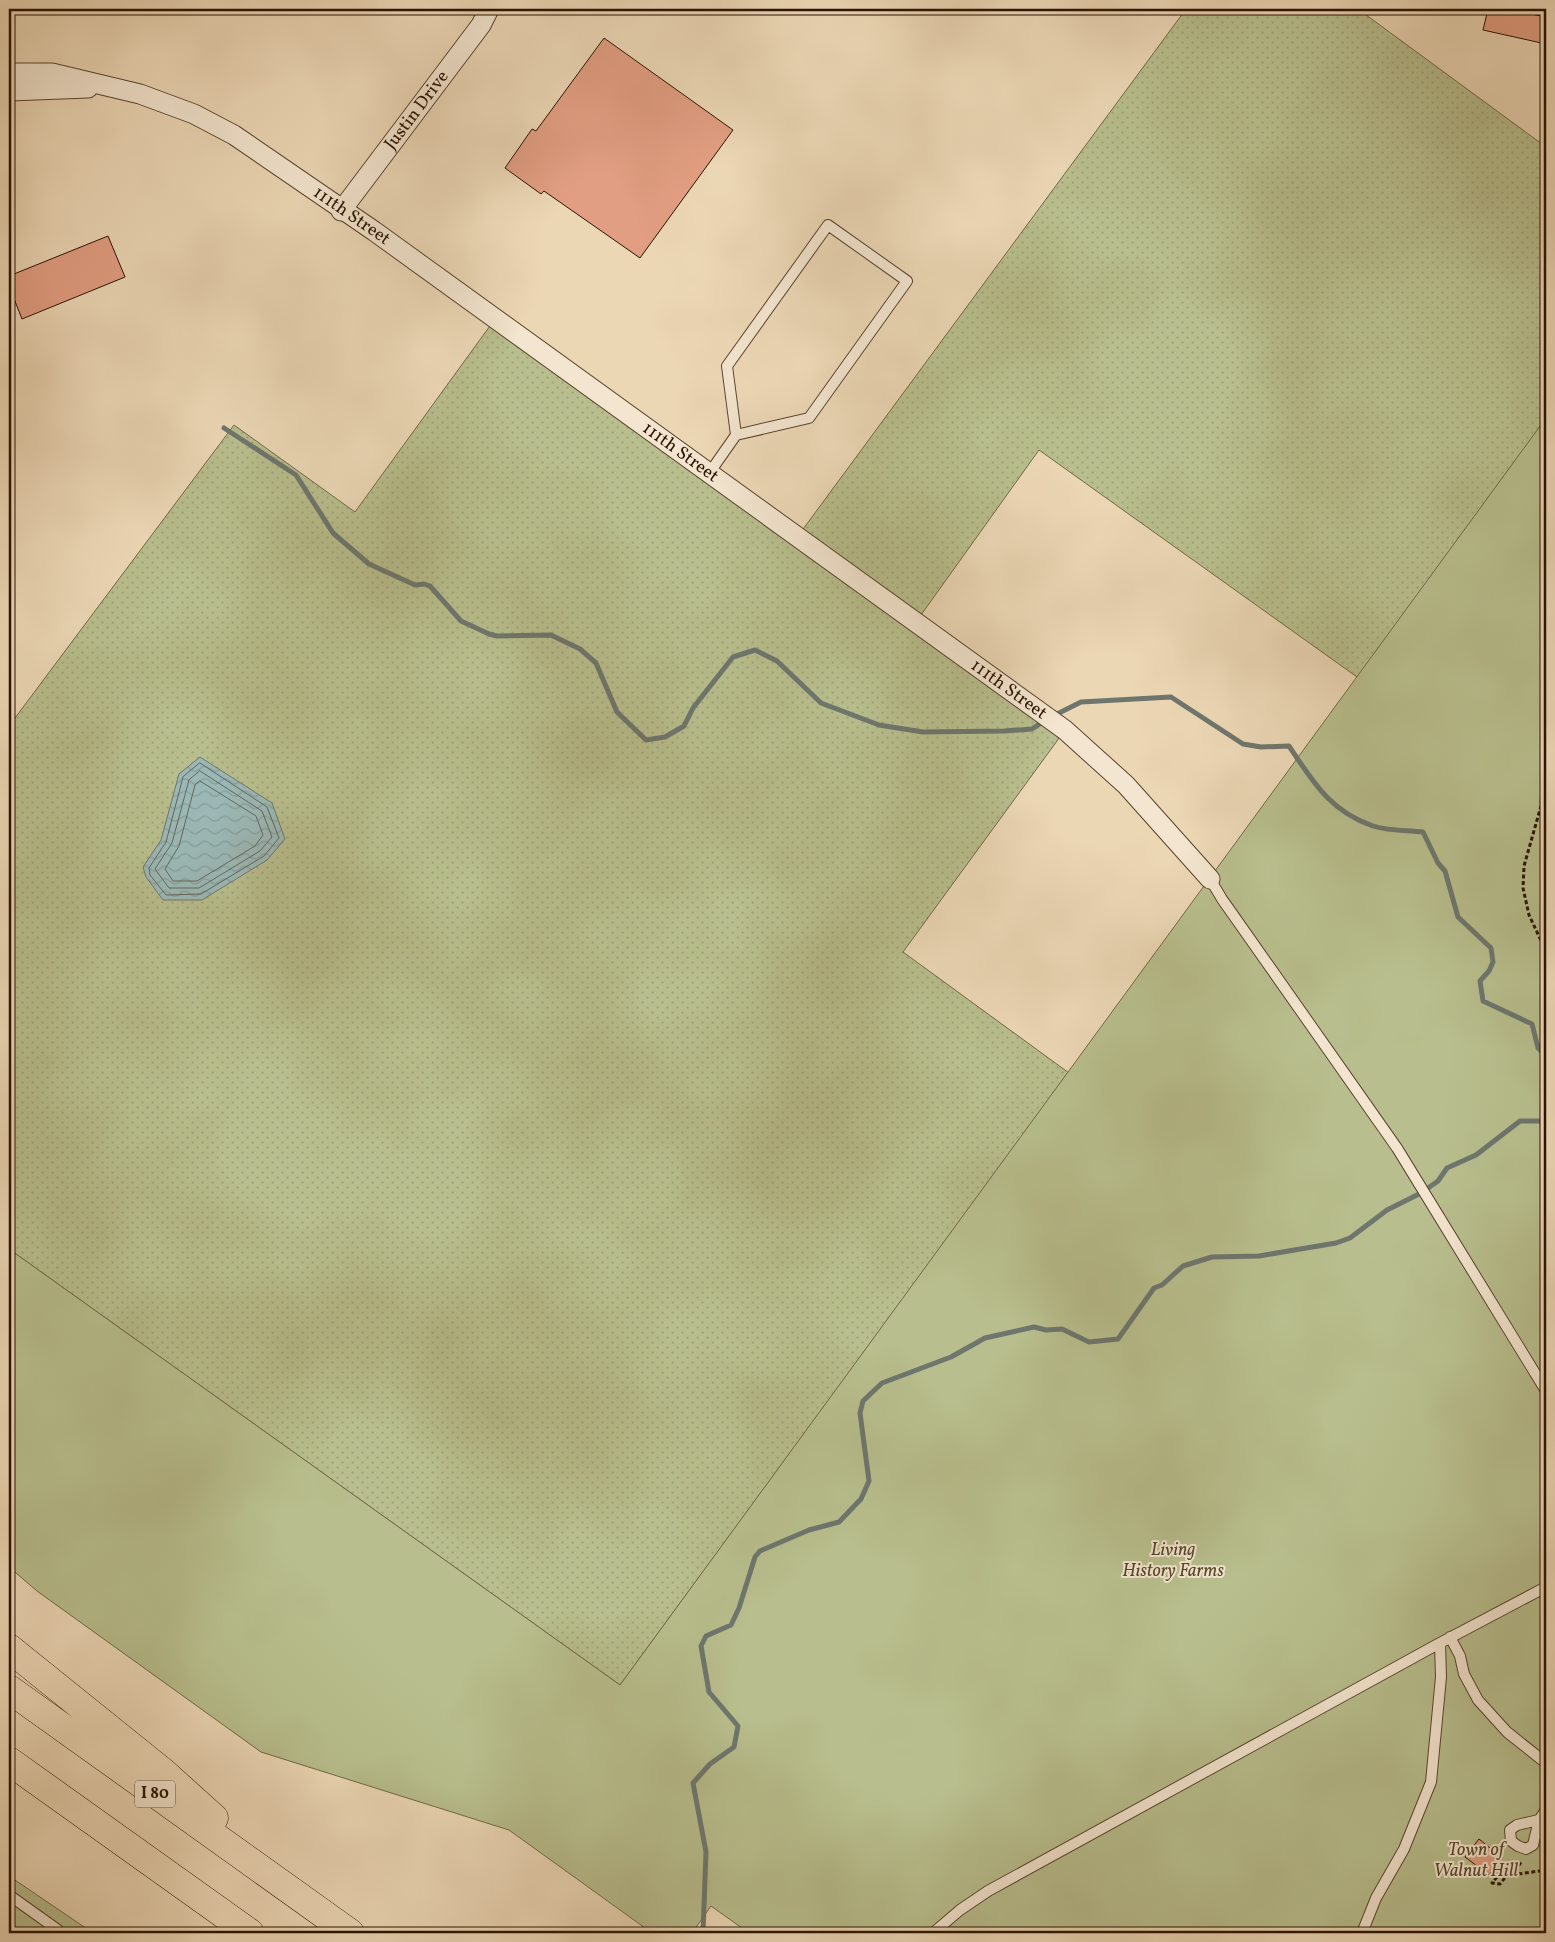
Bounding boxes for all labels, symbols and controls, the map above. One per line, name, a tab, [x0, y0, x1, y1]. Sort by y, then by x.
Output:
street label: Justin Drive	[379, 65, 455, 155]
street label: 111th Street	[308, 180, 395, 251]
street label: 111th Street	[637, 416, 724, 488]
street label: 111th Street	[965, 653, 1052, 726]
park label: Living History Farms	[1122, 1538, 1224, 1584]
road number: I 80	[135, 1780, 175, 1808]
park label: Town of Walnut Hill	[1434, 1838, 1519, 1884]

